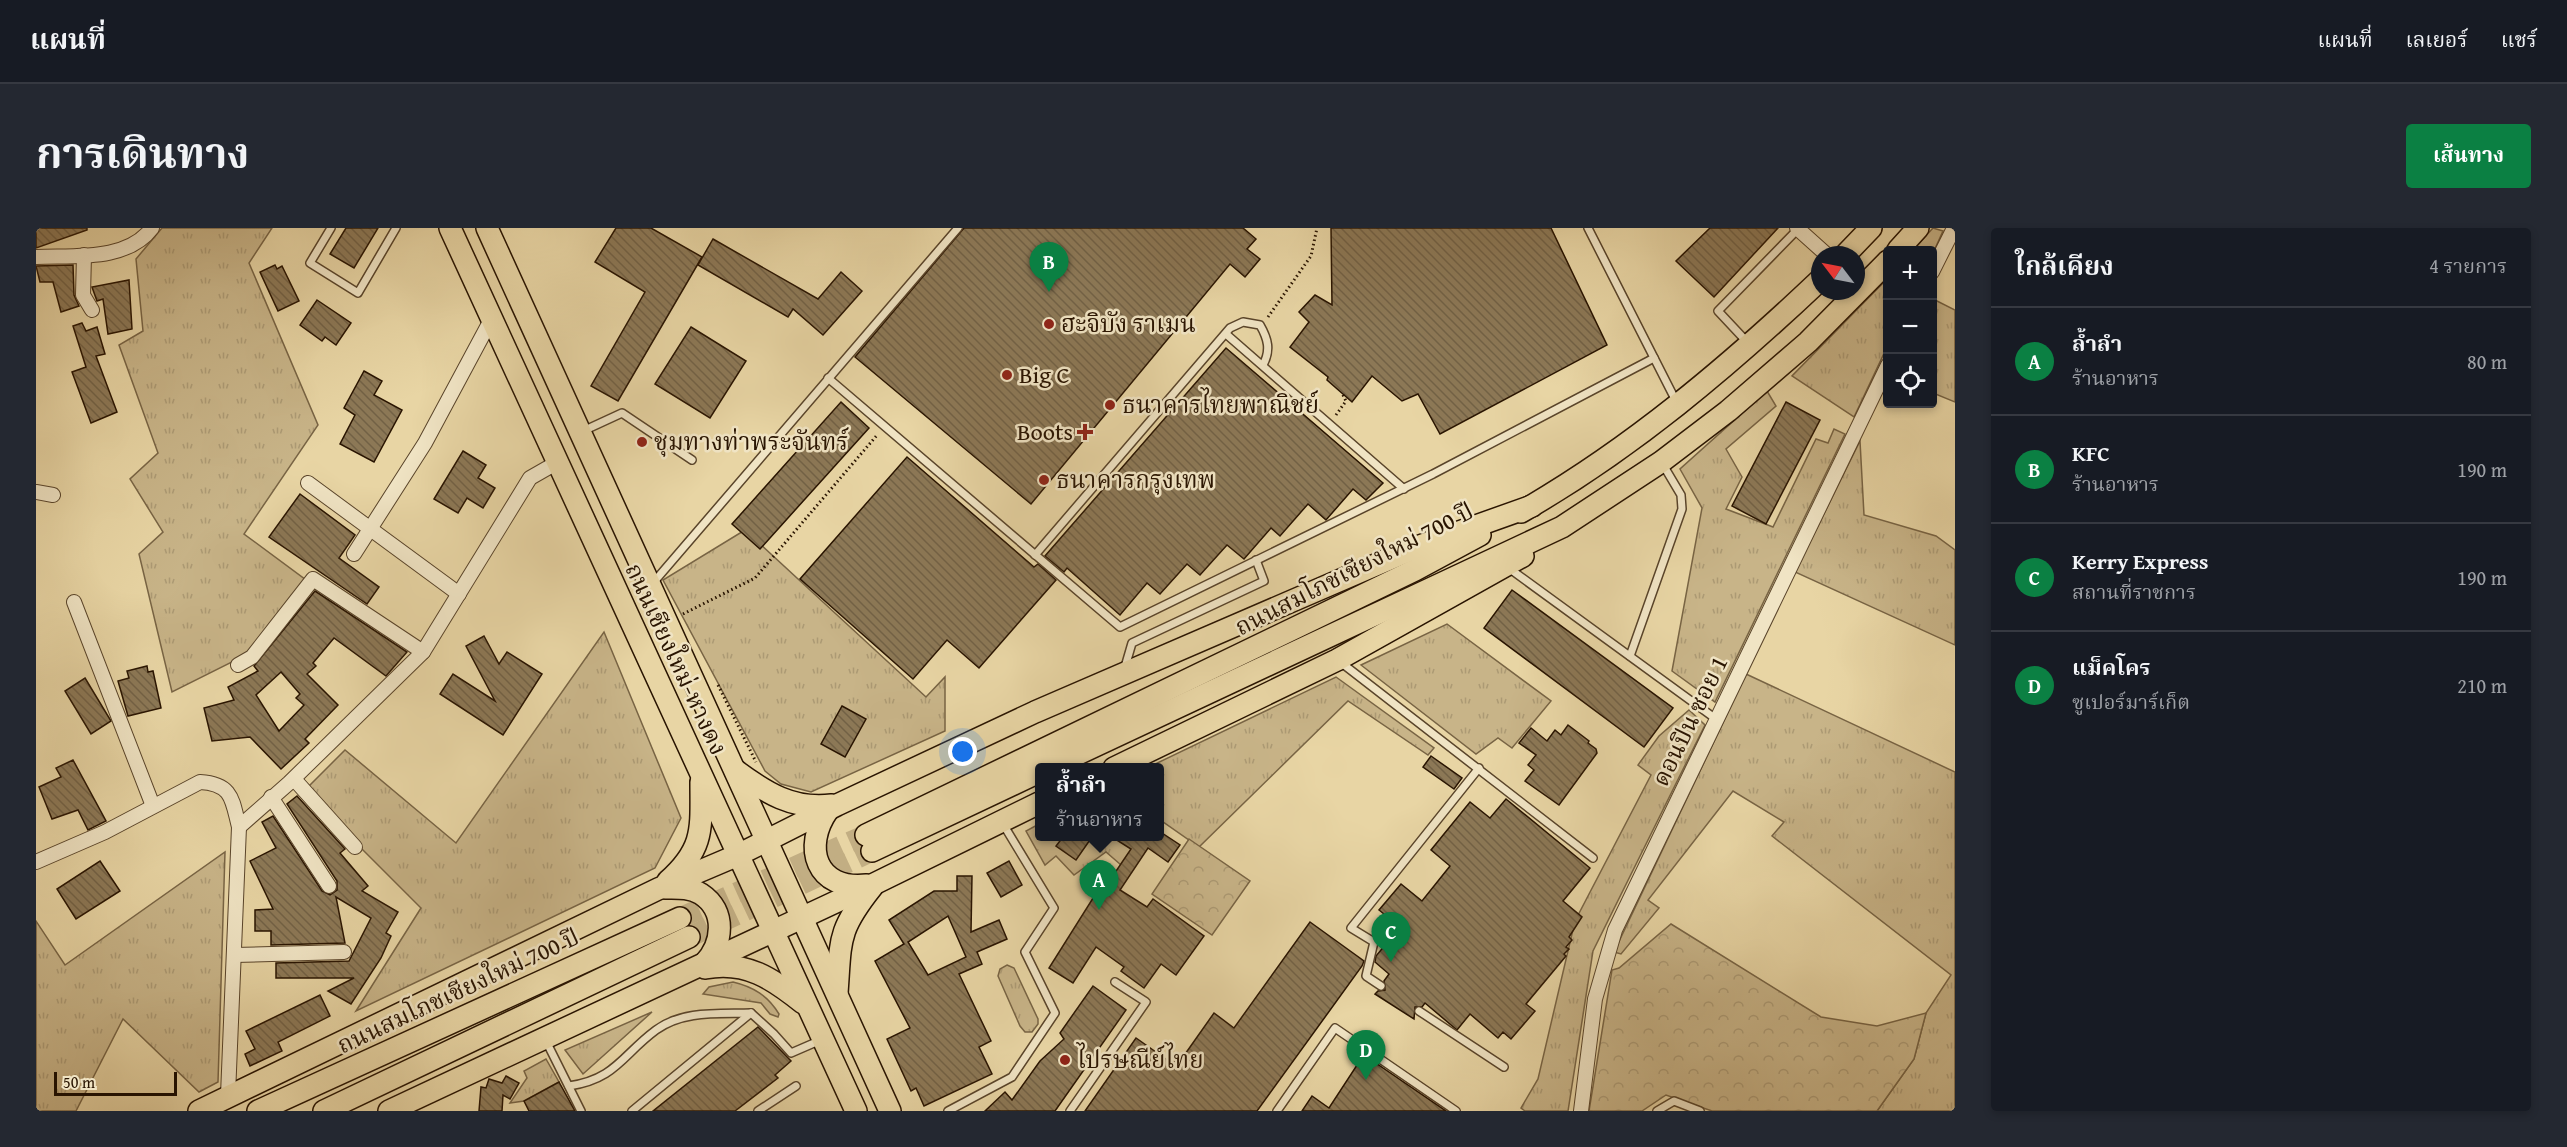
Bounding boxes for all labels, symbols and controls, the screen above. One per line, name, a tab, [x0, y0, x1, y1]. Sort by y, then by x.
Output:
text: แผนที่	[30, 18, 106, 59]
text: แผนที่	[2318, 24, 2373, 55]
text: เลเยอร์	[2406, 24, 2468, 55]
text: แชร์	[2501, 24, 2537, 55]
text: การเดินทาง	[36, 122, 249, 183]
button: เส้นทาง	[2406, 124, 2531, 188]
pin: B	[1030, 242, 1068, 292]
north arrow	[1811, 246, 1865, 300]
map controls	[1883, 246, 1937, 408]
button: +	[1883, 246, 1937, 300]
text: ใกล้เคียง	[2015, 246, 2114, 285]
text: 4 รายการ	[2429, 251, 2507, 280]
button: −	[1883, 300, 1937, 354]
place label: ฮะจิบัง ราเมน	[1061, 306, 1196, 341]
marker: ฮะจิบัง ราเมน	[1042, 317, 1056, 331]
text: ล้ำลำ	[2072, 327, 2122, 359]
text: A	[2028, 347, 2041, 376]
text: 80 m	[2467, 347, 2507, 376]
button: locate	[1883, 354, 1937, 408]
place label: Big C	[1019, 357, 1070, 392]
text: ร้านอาหาร	[2072, 363, 2159, 392]
marker: Big C	[1000, 368, 1014, 382]
place label: ธนาคารไทยพาณิชย์	[1122, 387, 1319, 422]
marker: ธนาคารไทยพาณิชย์	[1103, 398, 1117, 412]
place label: Boots	[1017, 414, 1073, 449]
place label: ชุมทางท่าพระจันทร์	[654, 424, 849, 459]
marker: Boots	[1078, 425, 1092, 439]
marker: ชุมทางท่าพระจันทร์	[635, 435, 649, 449]
text: KFC	[2072, 437, 2110, 469]
text: B	[2028, 455, 2041, 484]
text: 190 m	[2457, 455, 2507, 484]
place label: ธนาคารกรุงเทพ	[1056, 462, 1215, 497]
text: ร้านอาหาร	[2072, 469, 2159, 498]
marker: ธนาคารกรุงเทพ	[1037, 473, 1051, 487]
street label: ถนนสมโภชเชียงใหม่ 700 ปี	[1228, 493, 1479, 644]
text: Kerry Express	[2072, 545, 2208, 577]
street label: ถนนเชียงใหม่-หางดง	[617, 557, 736, 761]
text: C	[2029, 563, 2040, 592]
text: 190 m	[2457, 563, 2507, 592]
text: สถานที่ราชการ	[2072, 577, 2196, 606]
street label: ดอนปิน ซอย 1	[1643, 650, 1736, 792]
text: แม็คโคร	[2072, 651, 2151, 683]
text: D	[2028, 671, 2041, 700]
text: 210 m	[2457, 671, 2507, 700]
text: ซูเปอร์มาร์เก็ต	[2072, 687, 2190, 716]
your location	[948, 737, 977, 766]
popup	[1035, 763, 1164, 841]
text: ล้ำลำ	[1056, 768, 1106, 800]
text: ร้านอาหาร	[1056, 804, 1143, 833]
pin: A	[1080, 860, 1118, 910]
pin: C	[1372, 912, 1410, 962]
street label: ถนนสมโภชเชียงใหม่ 700 ปี	[331, 919, 585, 1062]
pin: D	[1346, 1030, 1386, 1080]
place label: ไปรษณีย์ไทย	[1076, 1042, 1204, 1077]
marker: ไปรษณีย์ไทย	[1058, 1053, 1072, 1067]
scale bar	[54, 1069, 177, 1096]
text: 50 m	[63, 1070, 95, 1094]

